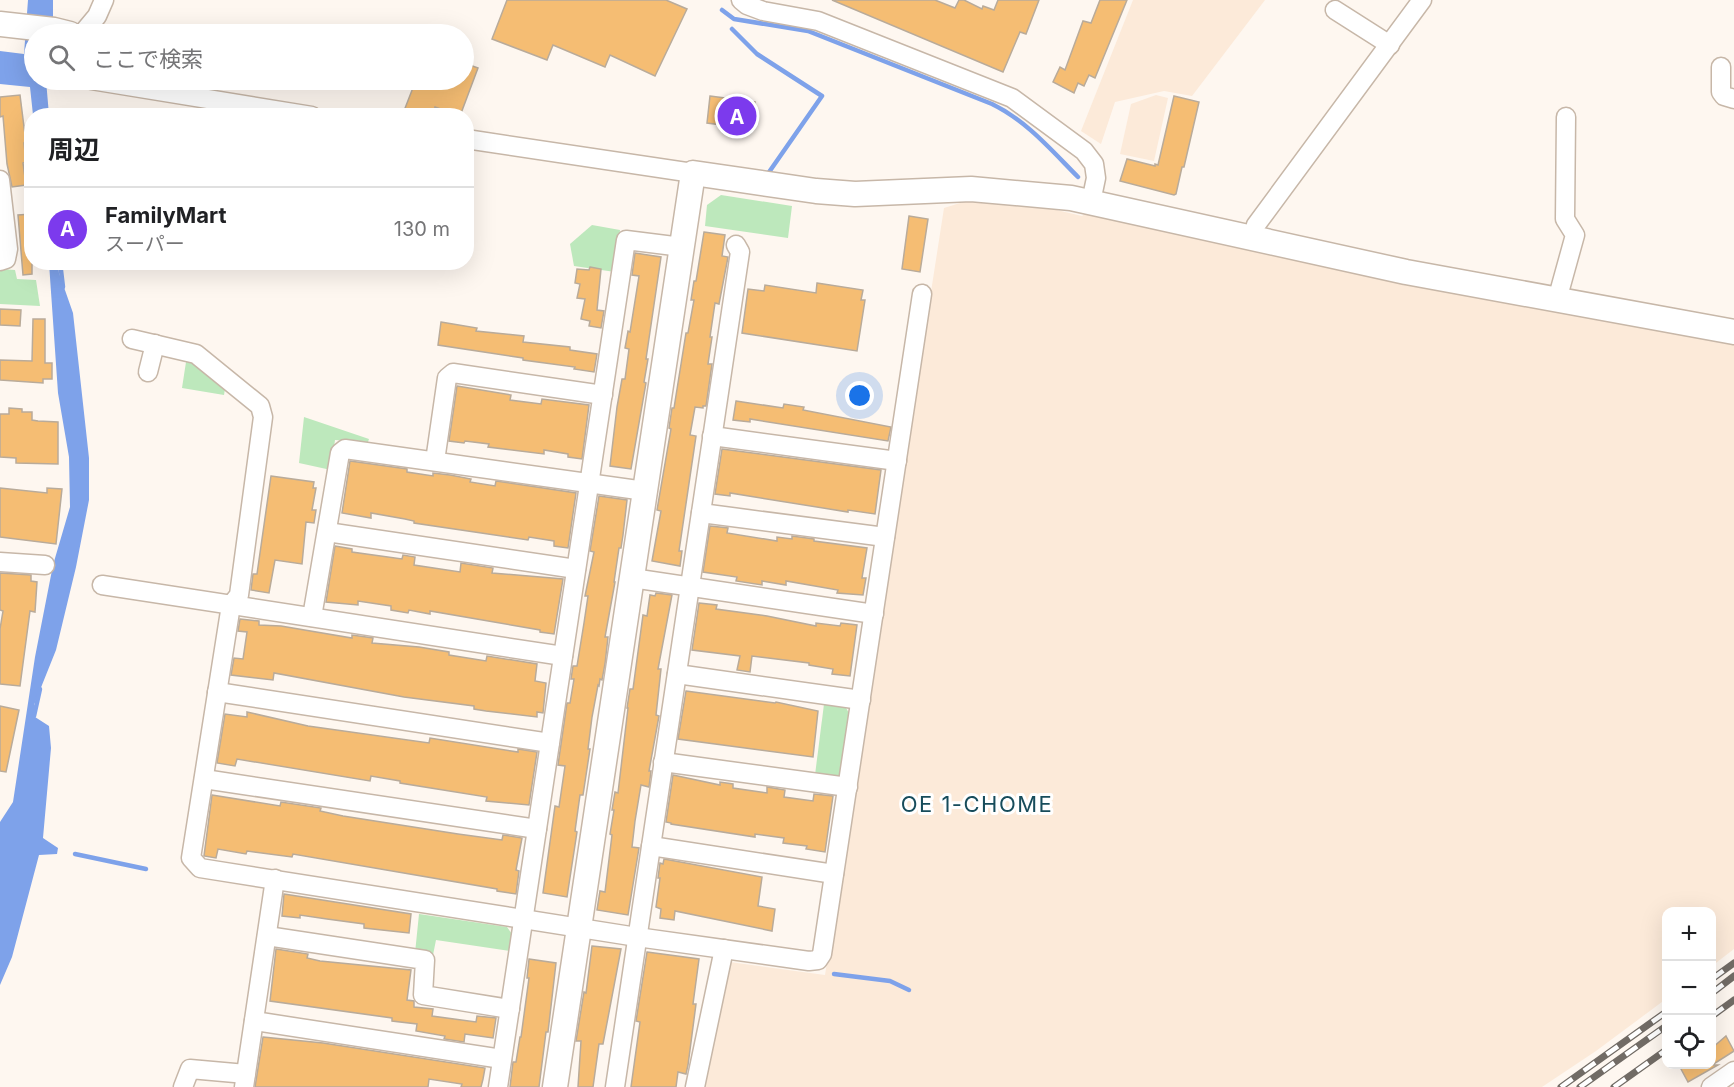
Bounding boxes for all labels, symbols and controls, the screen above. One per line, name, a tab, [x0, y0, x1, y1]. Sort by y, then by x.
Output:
search box	[24, 24, 474, 90]
icon: search	[45, 41, 78, 74]
text: ここで検索	[93, 46, 203, 72]
pin: A	[718, 94, 756, 138]
text: 周辺	[48, 134, 100, 165]
text: FamilyMart	[105, 202, 227, 228]
text: A	[60, 217, 75, 241]
text: 130 m	[394, 217, 450, 241]
text: スーパー	[105, 232, 185, 256]
your location	[845, 381, 874, 410]
district label: OE 1-CHOME	[901, 791, 1053, 817]
map controls	[1662, 907, 1716, 1069]
button: +	[1662, 907, 1716, 961]
button: −	[1662, 961, 1716, 1015]
button: locate	[1662, 1015, 1716, 1069]

